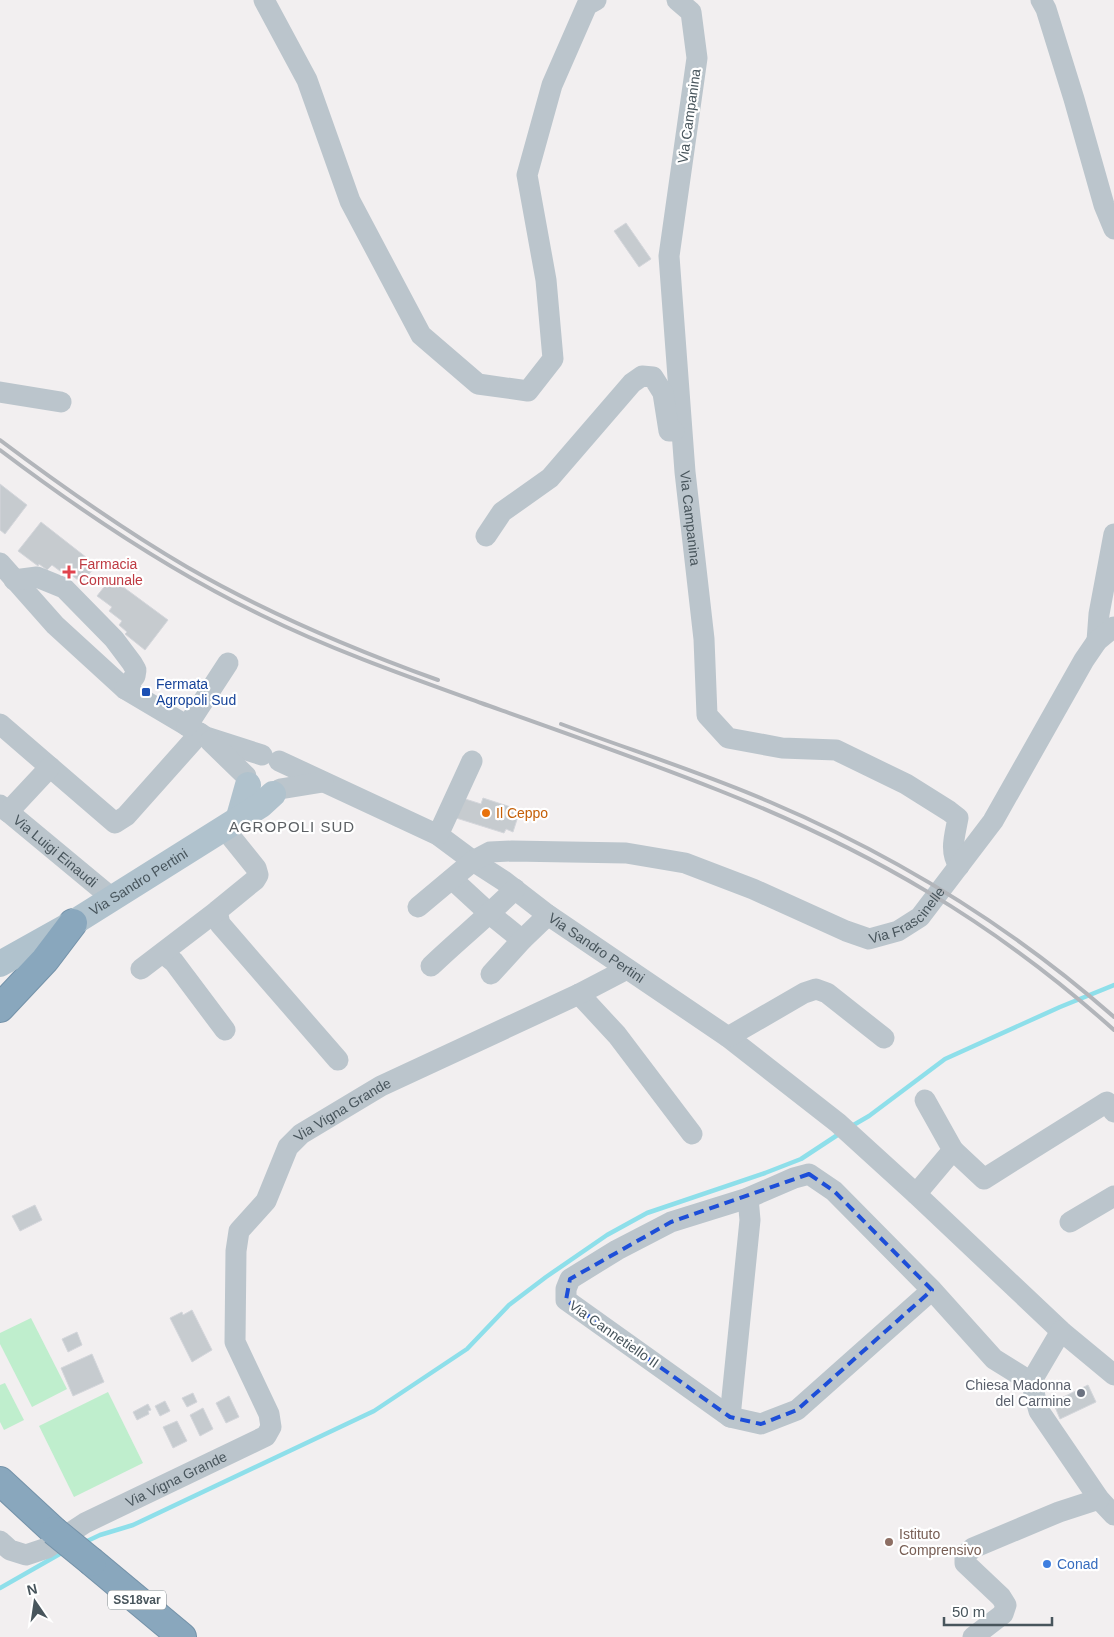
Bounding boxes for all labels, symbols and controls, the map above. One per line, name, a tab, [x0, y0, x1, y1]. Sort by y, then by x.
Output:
street label: Via Campanina	[674, 67, 704, 164]
street label: Via Campanina	[677, 470, 704, 567]
place label: Farmacia Comunale	[79, 556, 143, 588]
marker: Farmacia Comunale	[63, 566, 75, 578]
place label: Fermata Agropoli Sud	[156, 676, 236, 708]
marker: Fermata Agropoli Sud	[140, 686, 152, 698]
place label: Il Ceppo	[496, 805, 548, 821]
marker: Il Ceppo	[480, 807, 492, 819]
street label: Via Luigi Einaudi	[10, 812, 101, 890]
district label: AGROPOLI SUD	[229, 818, 355, 835]
street label: Via Sandro Pertini	[86, 845, 190, 919]
street label: Via Frascinelle	[867, 884, 948, 947]
street label: Via Sandro Pertini	[545, 910, 648, 986]
street label: Via Vigna Grande	[290, 1075, 393, 1145]
street label: Via Cannetiello II	[566, 1297, 662, 1371]
place label: Chiesa Madonna del Carmine	[965, 1377, 1071, 1409]
marker: Chiesa Madonna del Carmine	[1075, 1387, 1087, 1399]
street label: Via Vigna Grande	[123, 1448, 229, 1510]
place label: Istituto Comprensivo	[899, 1526, 982, 1558]
marker: Istituto Comprensivo	[883, 1536, 895, 1548]
place label: Conad	[1057, 1556, 1098, 1572]
marker: Conad	[1041, 1558, 1053, 1570]
north arrow	[10, 1577, 60, 1627]
text: N	[25, 1580, 39, 1598]
road number: SS18var	[108, 1590, 166, 1610]
scale bar	[944, 1594, 1052, 1626]
text: 50 m	[952, 1603, 985, 1620]

